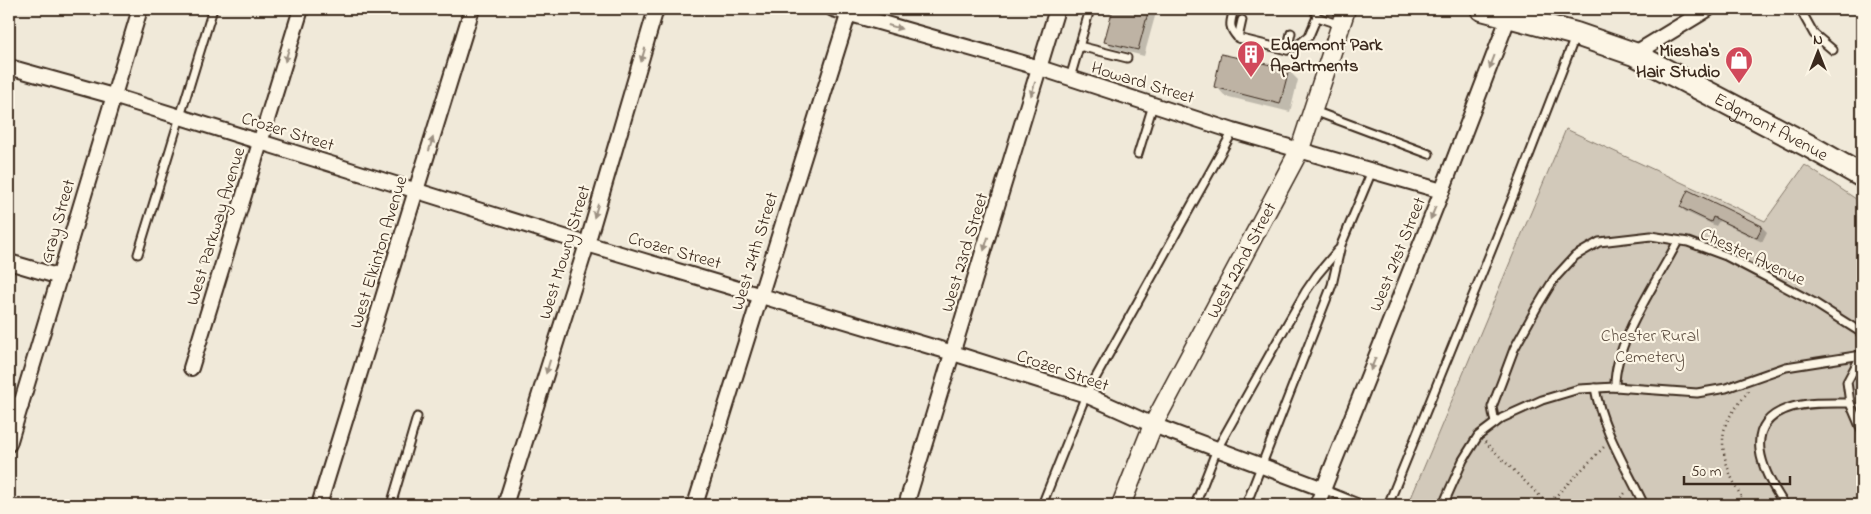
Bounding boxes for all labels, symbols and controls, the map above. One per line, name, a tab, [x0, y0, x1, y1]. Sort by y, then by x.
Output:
one-way arrow	[888, 23, 903, 31]
north arrow	[1794, 28, 1844, 78]
text: N	[1813, 30, 1823, 51]
place label: Edgemont Park Apartments	[1270, 33, 1384, 80]
building icon: Edgemont Park Apartments	[1236, 39, 1266, 78]
place label: Miesha's Hair Studio	[1636, 39, 1720, 86]
shop icon: Miesha's Hair Studio	[1724, 45, 1754, 84]
one-way arrow	[283, 48, 291, 63]
one-way arrow	[638, 48, 646, 63]
one-way arrow	[1488, 54, 1495, 69]
street label: Howard Street	[1087, 56, 1197, 112]
one-way arrow	[1029, 82, 1037, 97]
street label: Edgmont Avenue	[1709, 87, 1833, 170]
street label: Crozer Street	[238, 106, 337, 159]
one-way arrow	[427, 137, 435, 152]
street label: West Parkway Avenue	[180, 143, 254, 309]
street label: West Elkinton Avenue	[344, 172, 416, 332]
street label: Gray Street	[35, 176, 83, 267]
street label: West Mowry Street	[533, 182, 599, 323]
street label: West 24th Street	[726, 189, 786, 314]
street label: West 23rd Street	[935, 190, 996, 316]
street label: West 21st Street	[1364, 194, 1434, 316]
street label: West 22nd Street	[1201, 198, 1284, 324]
one-way arrow	[592, 204, 600, 219]
one-way arrow	[1429, 206, 1437, 220]
street label: Chester Avenue	[1695, 222, 1810, 294]
street label: Crozer Street	[625, 226, 724, 278]
one-way arrow	[982, 237, 990, 252]
park label: Chester Rural Cemetery	[1601, 324, 1699, 371]
street label: Crozer Street	[1013, 344, 1112, 400]
one-way arrow	[1369, 357, 1377, 372]
one-way arrow	[544, 359, 552, 374]
scale bar	[1684, 454, 1790, 486]
text: 50 m	[1691, 461, 1722, 483]

